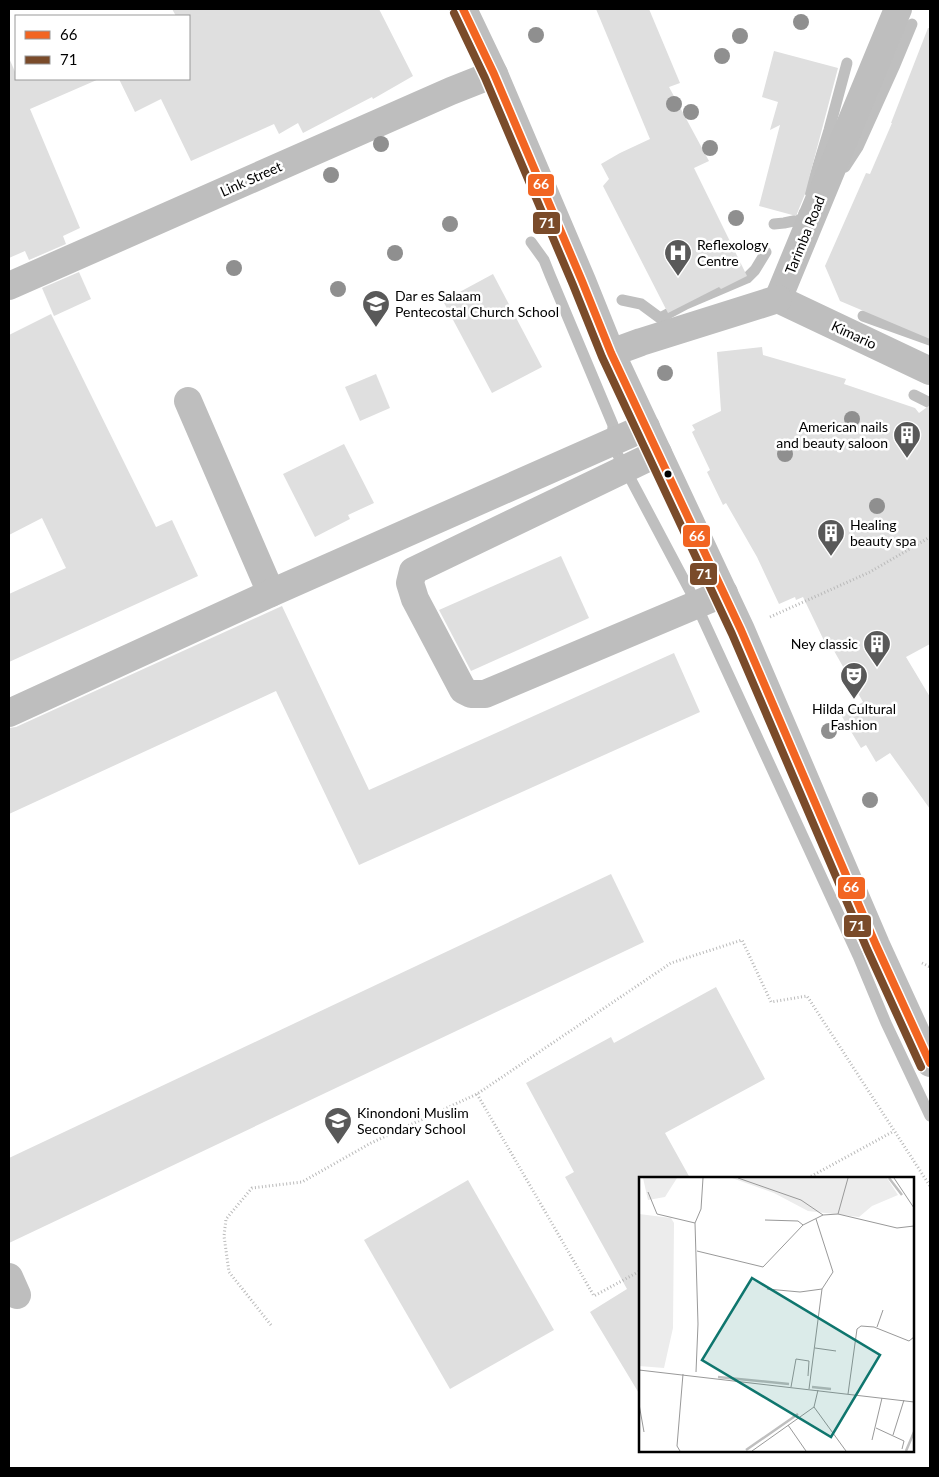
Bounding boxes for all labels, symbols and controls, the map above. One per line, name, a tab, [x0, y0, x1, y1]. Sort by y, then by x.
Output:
legend	[15, 15, 190, 80]
text: 66	[60, 25, 78, 43]
text: 71	[60, 50, 77, 68]
street label: Link Street	[217, 157, 284, 200]
line badge: 66	[527, 173, 555, 197]
text: 66	[533, 175, 549, 192]
street label: Tarimba Road	[781, 193, 828, 276]
line badge: 71	[532, 211, 561, 235]
text: 71	[539, 214, 555, 231]
place label: Reflexology Centre	[697, 236, 769, 269]
hospital icon: Reflexology Centre	[663, 238, 693, 277]
place label: Dar es Salaam Pentecostal Church School	[395, 287, 559, 320]
school or university icon: Dar es Salaam Pentecostal Church School	[361, 289, 391, 328]
street label: Kimario	[829, 317, 879, 352]
place label: American nails and beauty saloon	[776, 418, 888, 451]
building icon: American nails and beauty saloon	[892, 420, 922, 459]
unlabelled marker	[663, 469, 673, 479]
place label: Healing beauty spa	[850, 516, 916, 549]
building icon: Healing beauty spa	[816, 518, 846, 557]
line badge: 66	[682, 524, 711, 548]
text: 66	[689, 527, 705, 544]
line badge: 71	[689, 562, 718, 586]
text: 71	[696, 565, 712, 582]
building icon: Ney classic	[862, 629, 892, 668]
place label: Ney classic	[791, 635, 858, 652]
theatre icon: Hilda Cultural Fashion	[839, 661, 869, 700]
place label: Hilda Cultural Fashion	[812, 700, 896, 733]
line badge: 66	[837, 876, 866, 900]
text: 66	[843, 878, 859, 895]
line badge: 71	[843, 914, 872, 938]
text: 71	[849, 917, 865, 934]
place label: Kinondoni Muslim Secondary School	[357, 1104, 469, 1137]
school or university icon: Kinondoni Muslim Secondary School	[323, 1106, 353, 1145]
inset map	[639, 1177, 914, 1452]

